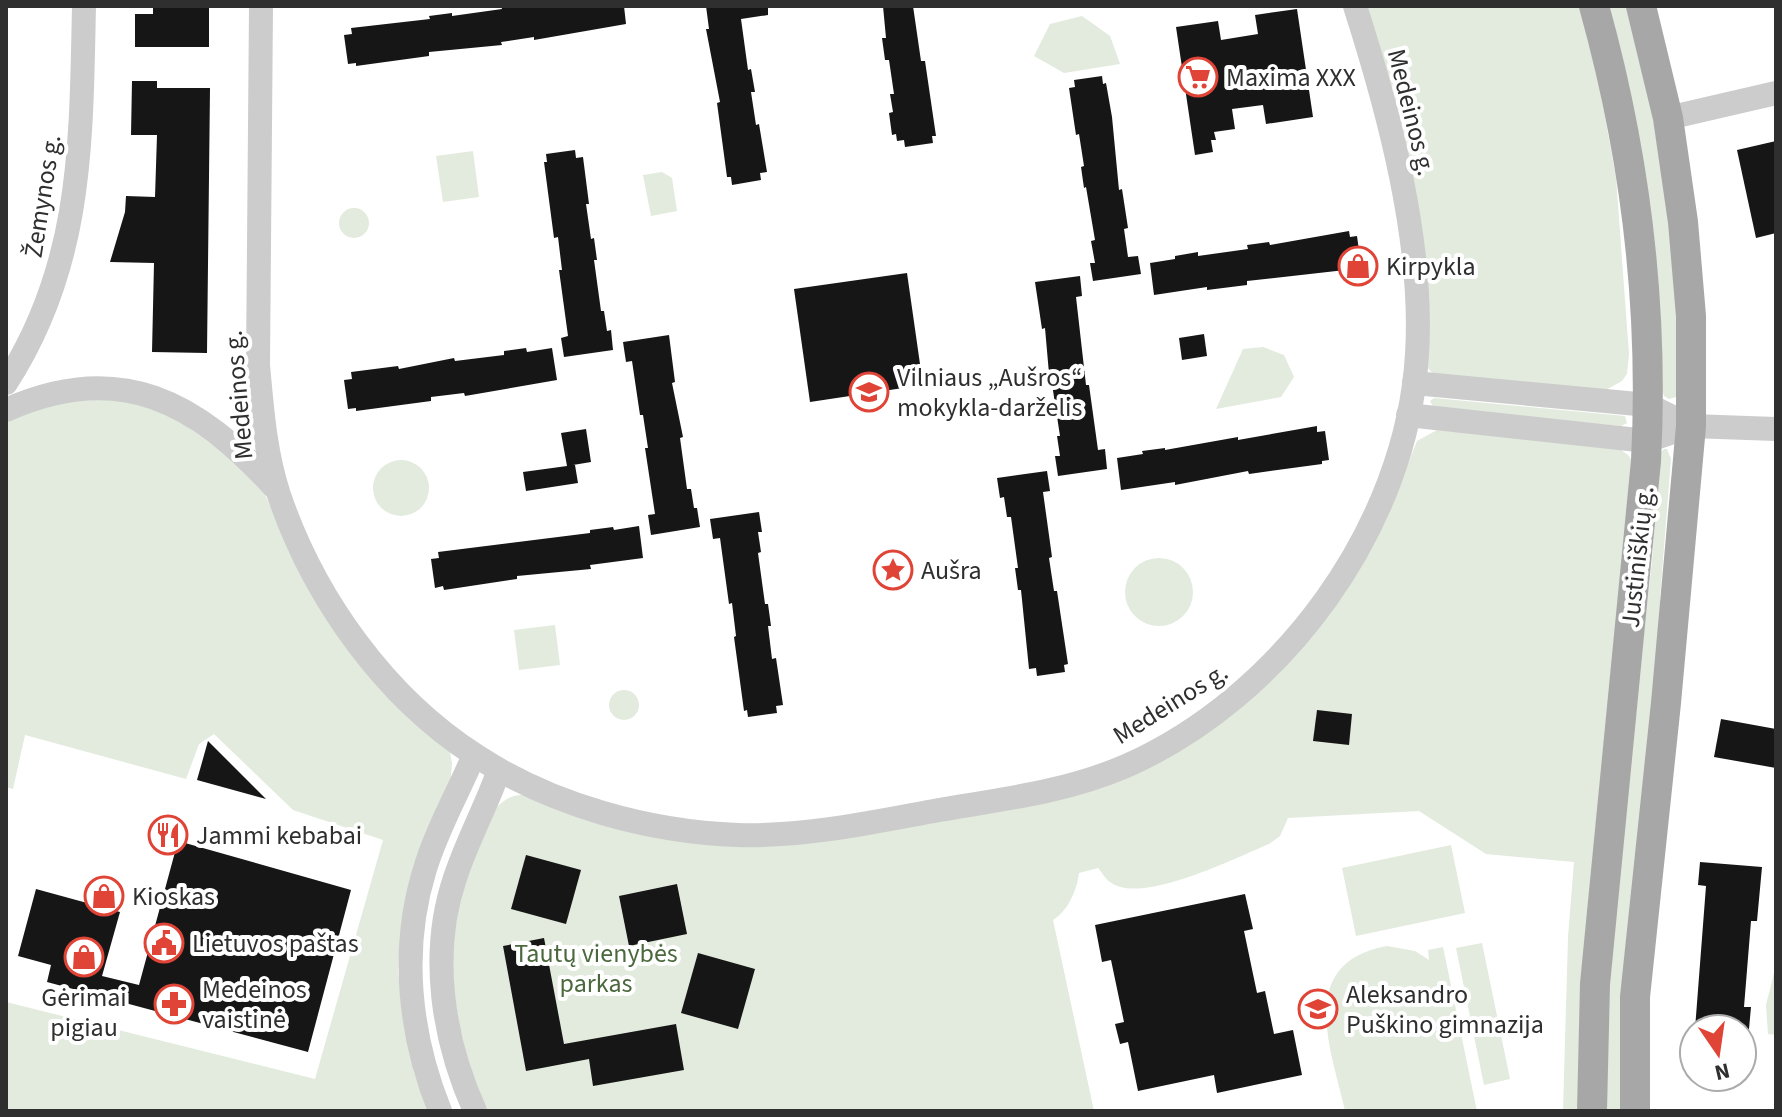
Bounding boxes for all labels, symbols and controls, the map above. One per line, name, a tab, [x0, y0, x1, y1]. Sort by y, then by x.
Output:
street label: Medeinos g.	[1378, 45, 1445, 179]
supermarket icon: Maxima XXX	[1177, 56, 1219, 98]
place label: Maxima XXX	[1226, 59, 1356, 96]
street label: Žemynos g.	[15, 132, 70, 260]
shop icon: Kirpykla	[1337, 245, 1379, 287]
place label: Kirpykla	[1386, 248, 1476, 285]
street label: Medeinos g.	[214, 329, 263, 461]
place label: Vilniaus „Aušros“ mokykla-darželis	[897, 359, 1083, 426]
school or university icon: Vilniaus „Aušros“ mokykla-darželis	[848, 371, 890, 413]
street label: Justiniškių g.	[1612, 485, 1663, 630]
place icon: Aušra	[872, 549, 914, 591]
place label: Aušra	[921, 552, 982, 589]
street label: Medeinos g.	[1106, 653, 1235, 753]
restaurant icon: Jammi kebabai	[147, 814, 189, 856]
place label: Jammi kebabai	[196, 817, 362, 854]
shop icon: Kioskas	[83, 875, 125, 917]
place label: Kioskas	[132, 878, 215, 915]
public building icon: Lietuvos paštas	[143, 922, 185, 964]
place label: Lietuvos paštas	[192, 925, 359, 962]
park label: Tautų vienybės parkas	[514, 935, 678, 1002]
shop icon: Gėrimai pigiau	[63, 936, 105, 978]
place label: Medeinos vaistinė	[202, 971, 307, 1038]
place label: Aleksandro Puškino gimnazija	[1346, 976, 1544, 1043]
place label: Gėrimai pigiau	[41, 979, 127, 1046]
pharmacy icon: Medeinos vaistinė	[153, 983, 195, 1025]
school or university icon: Aleksandro Puškino gimnazija	[1297, 988, 1339, 1030]
north arrow	[1678, 1013, 1758, 1093]
text: N	[1712, 1054, 1733, 1089]

